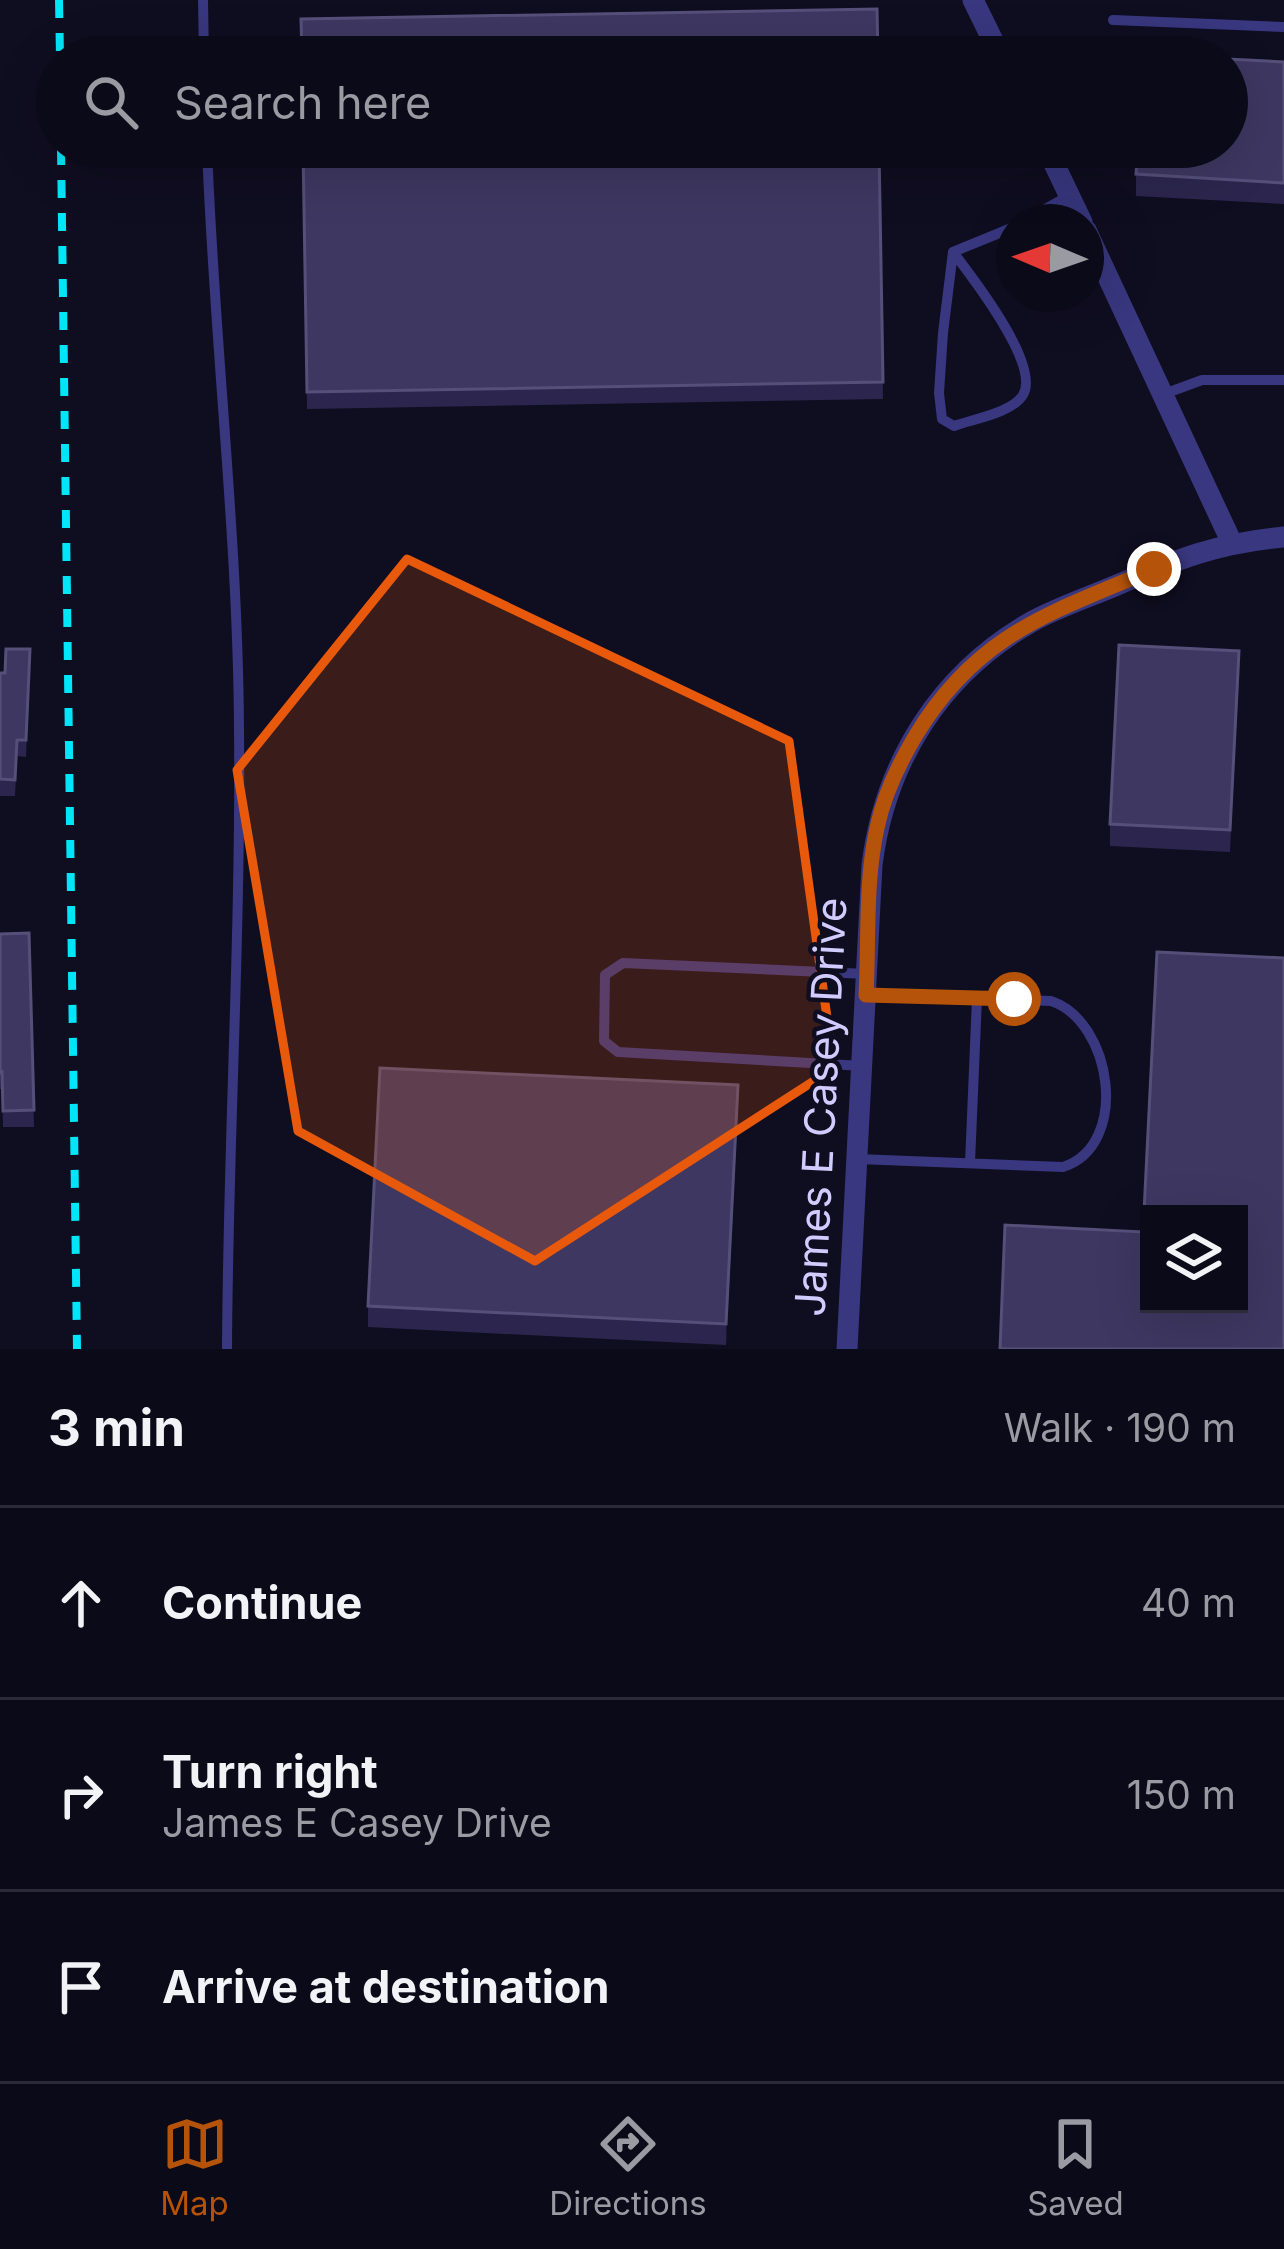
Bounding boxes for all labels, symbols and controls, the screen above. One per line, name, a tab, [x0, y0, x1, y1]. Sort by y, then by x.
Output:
search box	[36, 36, 1248, 168]
icon: search	[78, 69, 144, 135]
text: Search here	[174, 75, 431, 130]
north arrow	[996, 204, 1104, 312]
route end	[1127, 542, 1181, 596]
street label: James E Casey Drive	[784, 896, 856, 1318]
route start	[987, 972, 1041, 1026]
map controls	[1140, 1205, 1248, 1313]
button: layers	[1140, 1205, 1248, 1313]
text: 3 min	[48, 1397, 185, 1458]
text: Walk · 190 m	[1004, 1404, 1236, 1451]
icon: ahead	[48, 1570, 114, 1636]
text: Continue	[162, 1575, 362, 1630]
text: 40 m	[1141, 1579, 1236, 1626]
text: Turn right	[162, 1744, 378, 1799]
icon: right	[48, 1762, 114, 1828]
text: 150 m	[1127, 1771, 1236, 1818]
text: James E Casey Drive	[162, 1799, 552, 1846]
icon: arrive	[48, 1954, 114, 2020]
text: Arrive at destination	[162, 1959, 609, 2014]
tab: Map	[160, 2111, 229, 2223]
tab: Directions	[549, 2111, 707, 2223]
tab: Saved	[1027, 2111, 1124, 2223]

